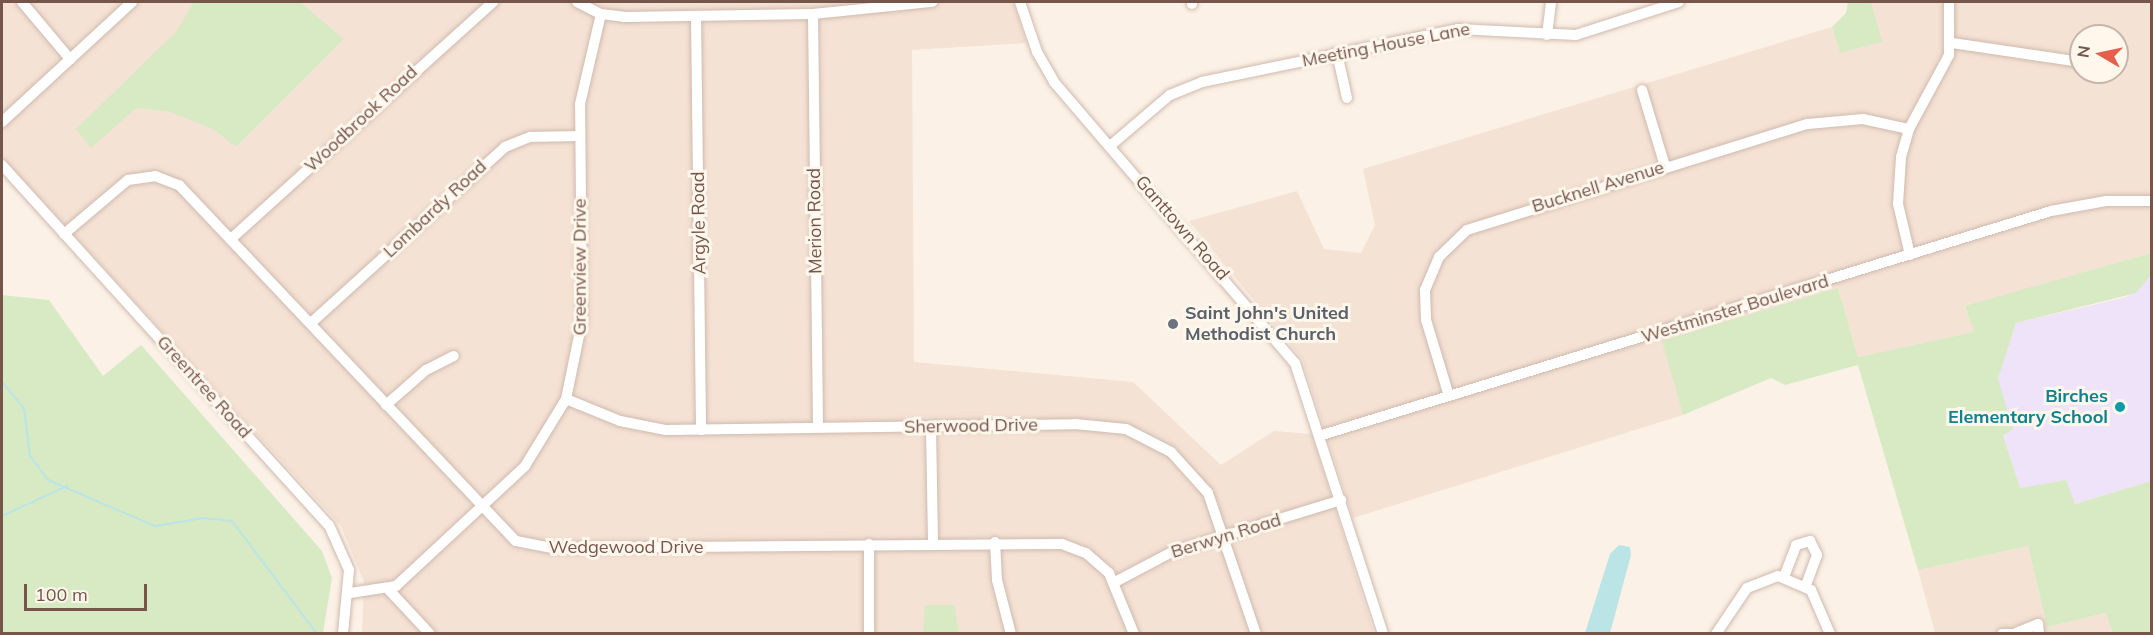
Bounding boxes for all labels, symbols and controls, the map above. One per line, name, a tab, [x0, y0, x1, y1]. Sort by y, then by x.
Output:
street label: Meeting House Lane	[1300, 18, 1472, 72]
north arrow	[2069, 24, 2129, 84]
text: N	[2072, 44, 2094, 59]
street label: Woodbrook Road	[300, 61, 422, 177]
street label: Lombardy Road	[379, 156, 491, 262]
street label: Bucknell Avenue	[1529, 157, 1667, 217]
street label: Merion Road	[803, 168, 827, 274]
street label: Argyle Road	[687, 171, 711, 275]
street label: Ganttown Road	[1131, 171, 1233, 285]
street label: Greenview Drive	[569, 199, 591, 335]
street label: Westminster Boulevard	[1639, 270, 1831, 348]
place label: Saint John's United Methodist Church	[1185, 303, 1349, 346]
marker: Saint John's United Methodist Church	[1166, 317, 1180, 331]
street label: Greentree Road	[152, 331, 256, 443]
place label: Birches Elementary School	[1948, 386, 2108, 428]
marker: Birches Elementary School	[2113, 400, 2127, 414]
street label: Sherwood Drive	[904, 414, 1038, 438]
street label: Berwyn Road	[1168, 509, 1284, 563]
street label: Wedgewood Drive	[548, 536, 704, 558]
scale bar	[27, 572, 150, 610]
text: 100 m	[35, 583, 88, 606]

